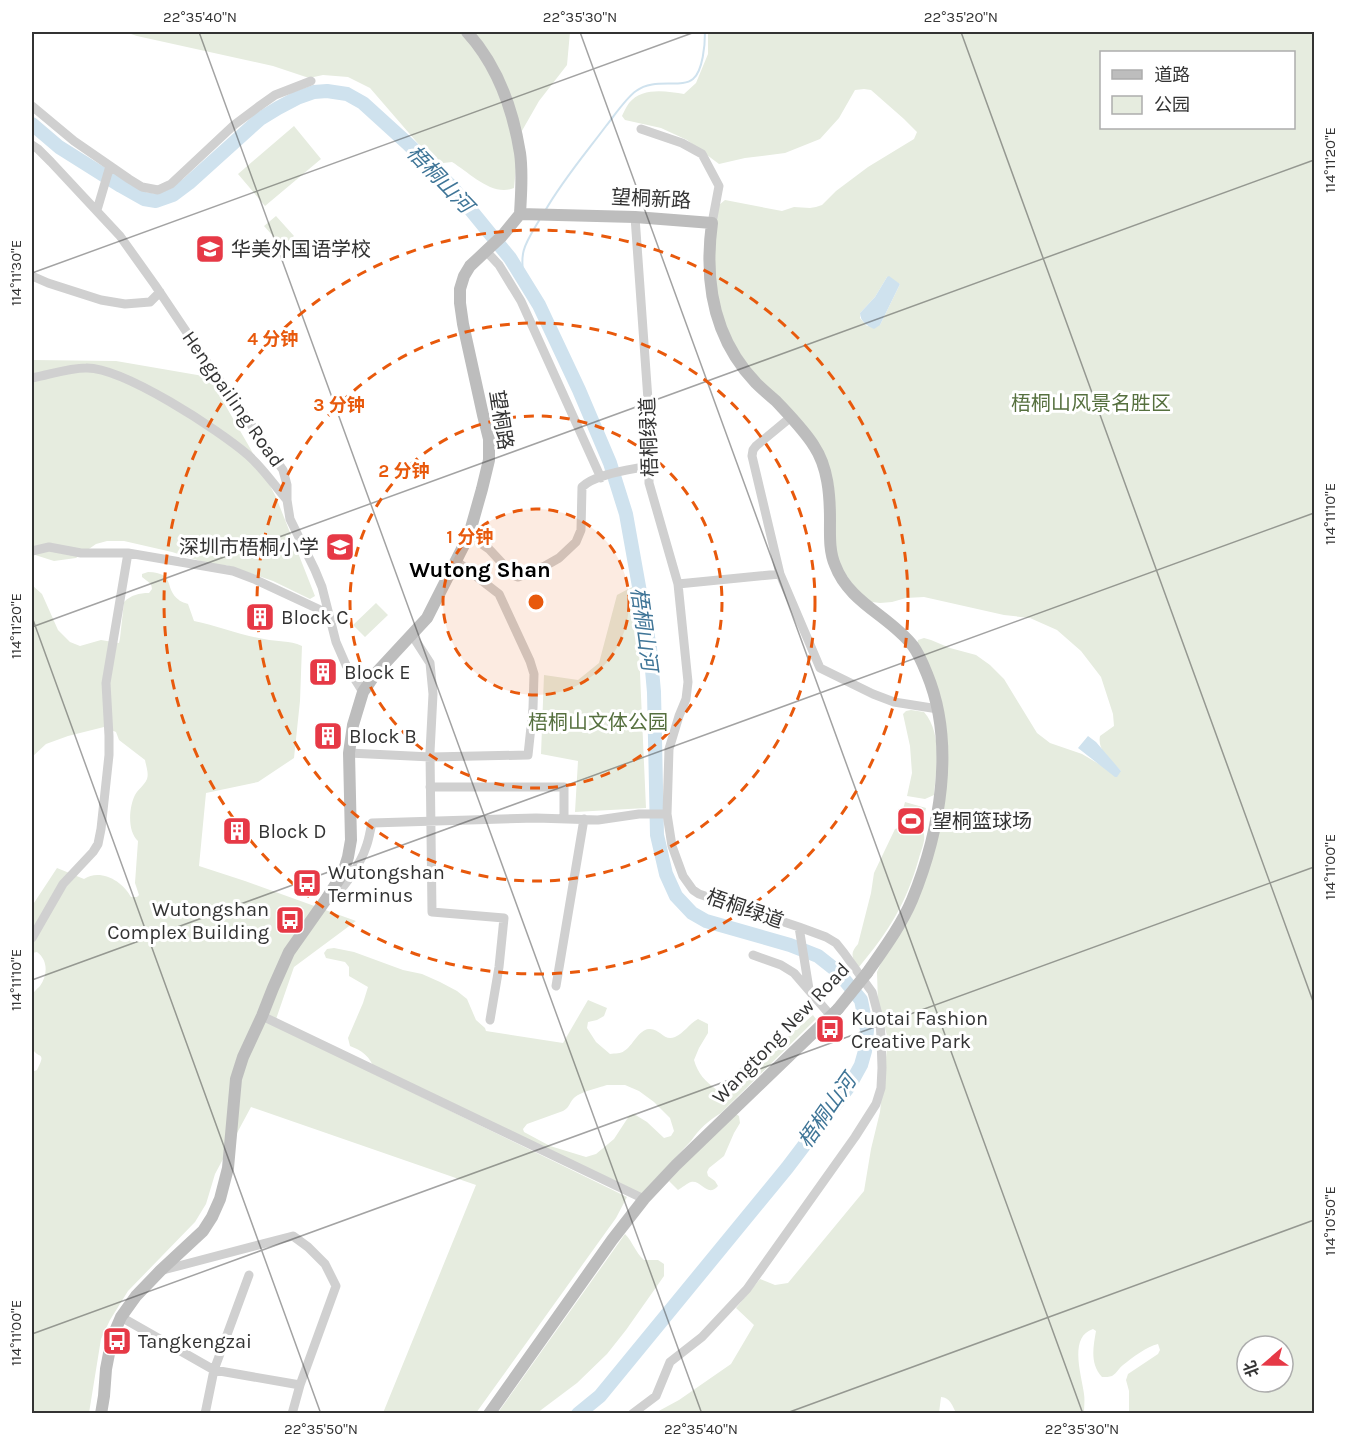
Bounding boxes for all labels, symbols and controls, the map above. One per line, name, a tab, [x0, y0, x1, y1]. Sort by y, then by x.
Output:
text: 22°35'40"N	[163, 8, 237, 26]
text: 22°35'30"N	[543, 8, 617, 26]
text: 22°35'20"N	[924, 8, 998, 26]
legend	[1100, 51, 1295, 129]
text: 道路	[1154, 64, 1190, 86]
text: 公园	[1154, 94, 1190, 116]
text: 114°11'20"E	[1321, 127, 1339, 193]
water label: 梧桐山河	[402, 140, 481, 220]
street label: 望桐新路	[610, 185, 692, 213]
school or university icon: 华美外国语学校	[194, 233, 226, 265]
place label: 华美外国语学校	[231, 238, 371, 261]
text: 114°11'30"E	[7, 240, 25, 306]
street label: Hengpailing Road	[177, 326, 289, 472]
text: 4 分钟	[247, 328, 299, 350]
street label: 望桐路	[485, 389, 517, 451]
park label: 梧桐山风景名胜区	[1011, 392, 1171, 415]
text: 3 分钟	[313, 394, 365, 416]
street label: 梧桐绿道	[636, 397, 662, 477]
text: 2 分钟	[378, 460, 430, 482]
text: 114°11'10"E	[1321, 483, 1339, 545]
text: 1 分钟	[447, 526, 493, 548]
school or university icon: 深圳市梧桐小学	[324, 531, 356, 563]
place label: 深圳市梧桐小学	[179, 536, 319, 559]
district label: Wutong Shan	[409, 557, 551, 583]
water label: 梧桐山河	[626, 586, 662, 676]
centre of rings	[526, 592, 546, 612]
text: 114°11'20"E	[7, 593, 25, 659]
building icon: Block C	[244, 601, 276, 633]
place label: Block C	[281, 606, 349, 629]
building icon: Block E	[307, 656, 339, 688]
place label: Block E	[344, 661, 411, 684]
park label: 梧桐山文体公园	[528, 711, 668, 734]
building icon: Block B	[312, 720, 344, 752]
place label: Block B	[349, 725, 417, 748]
sports icon: 望桐篮球场	[895, 805, 927, 837]
place label: 望桐篮球场	[932, 810, 1032, 833]
building icon: Block D	[221, 815, 253, 847]
place label: Block D	[258, 820, 327, 843]
text: 114°11'00"E	[1321, 834, 1339, 900]
place label: Wutongshan Terminus	[328, 861, 445, 907]
bus stop icon: Wutongshan Terminus	[291, 867, 323, 899]
street label: 梧桐绿道	[703, 885, 787, 933]
place label: Wutongshan Complex Building	[107, 898, 269, 944]
bus stop icon: Wutongshan Complex Building	[274, 904, 306, 936]
text: 114°11'10"E	[7, 949, 25, 1011]
street label: Wangtong New Road	[708, 958, 854, 1108]
place label: Kuotai Fashion Creative Park	[851, 1007, 988, 1053]
bus stop icon: Kuotai Fashion Creative Park	[814, 1013, 846, 1045]
water label: 梧桐山河	[793, 1066, 863, 1152]
text: 114°10'50"E	[1321, 1186, 1339, 1256]
text: 114°11'00"E	[7, 1300, 25, 1366]
bus stop icon: Tangkengzai	[101, 1325, 133, 1357]
place label: Tangkengzai	[138, 1330, 252, 1353]
north arrow	[1235, 1334, 1295, 1394]
text: 北	[1240, 1358, 1263, 1380]
text: 22°35'50"N	[284, 1420, 358, 1438]
text: 22°35'40"N	[664, 1420, 738, 1438]
text: 22°35'30"N	[1045, 1420, 1119, 1438]

